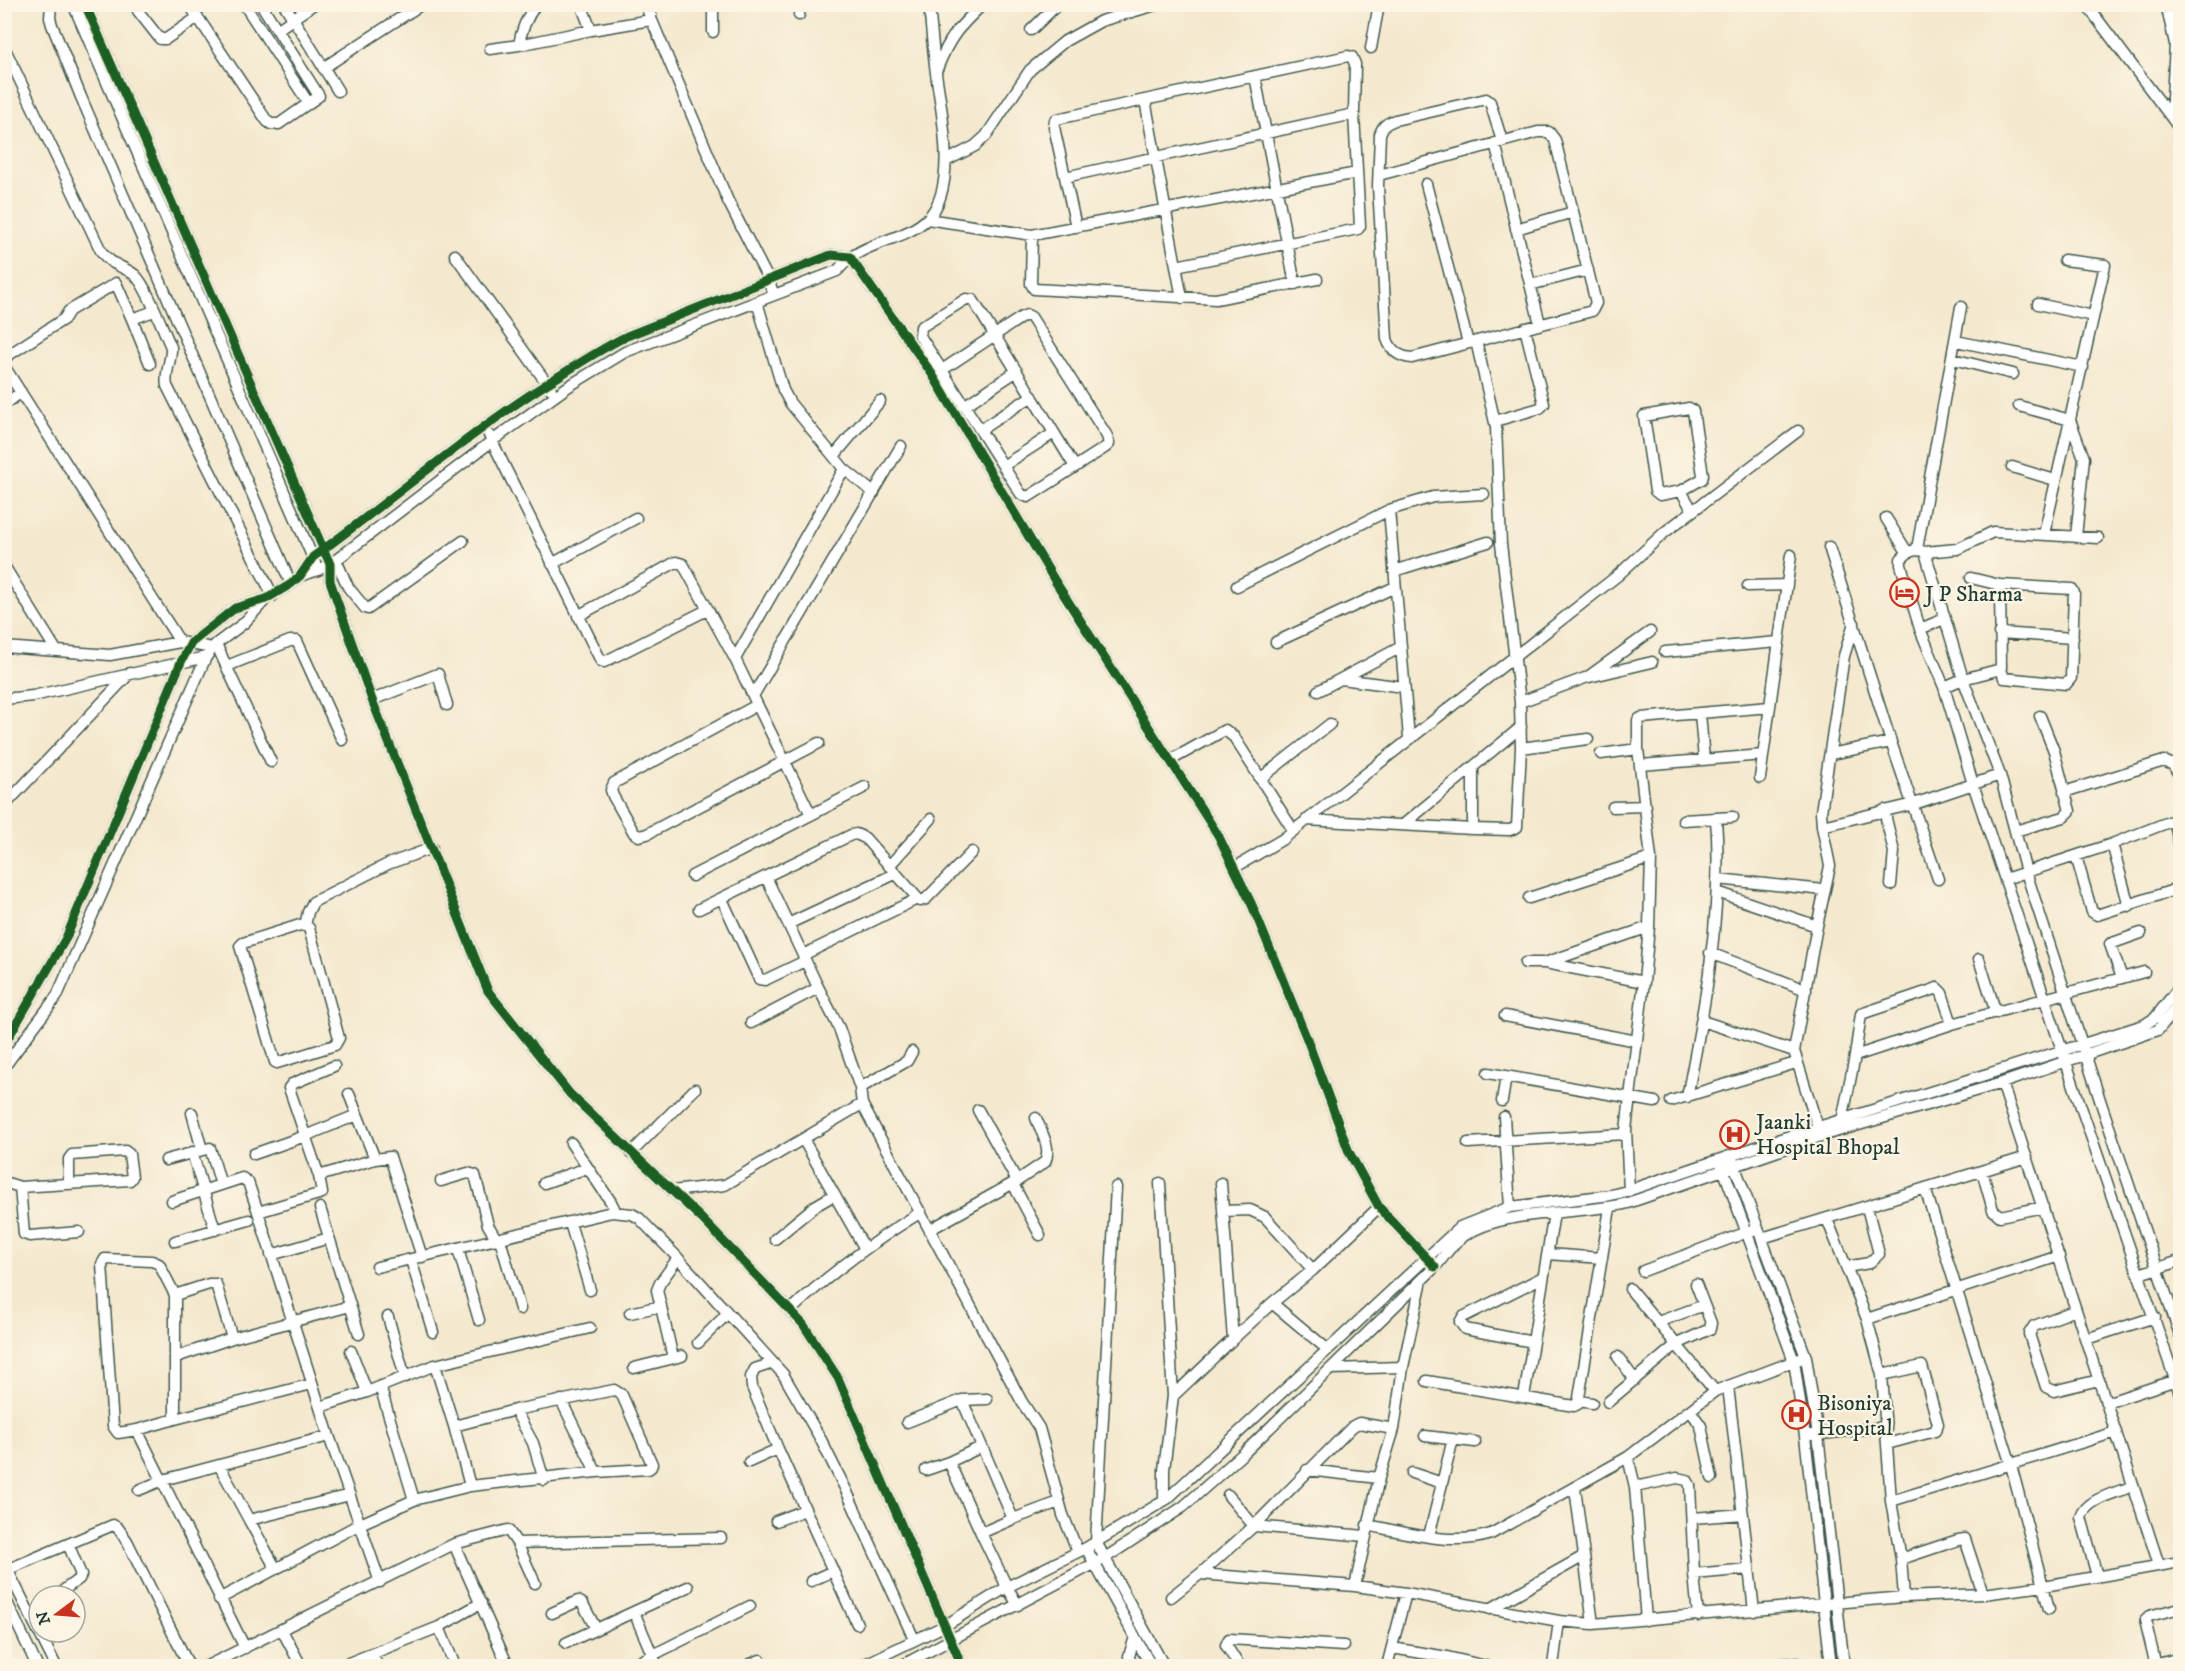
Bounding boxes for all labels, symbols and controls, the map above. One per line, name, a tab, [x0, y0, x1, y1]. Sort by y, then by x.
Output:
hotel icon: J P Sharma	[1888, 577, 1920, 609]
place label: J P Sharma	[1923, 581, 2023, 608]
place label: Jaanki Hospital Bhopal	[1754, 1109, 1900, 1161]
hospital icon: Jaanki Hospital Bhopal	[1719, 1118, 1751, 1150]
place label: Bisoniya Hospital	[1817, 1390, 1893, 1442]
hospital icon: Bisoniya Hospital	[1780, 1399, 1812, 1431]
north arrow	[27, 1584, 87, 1644]
text: N	[32, 1609, 55, 1627]

